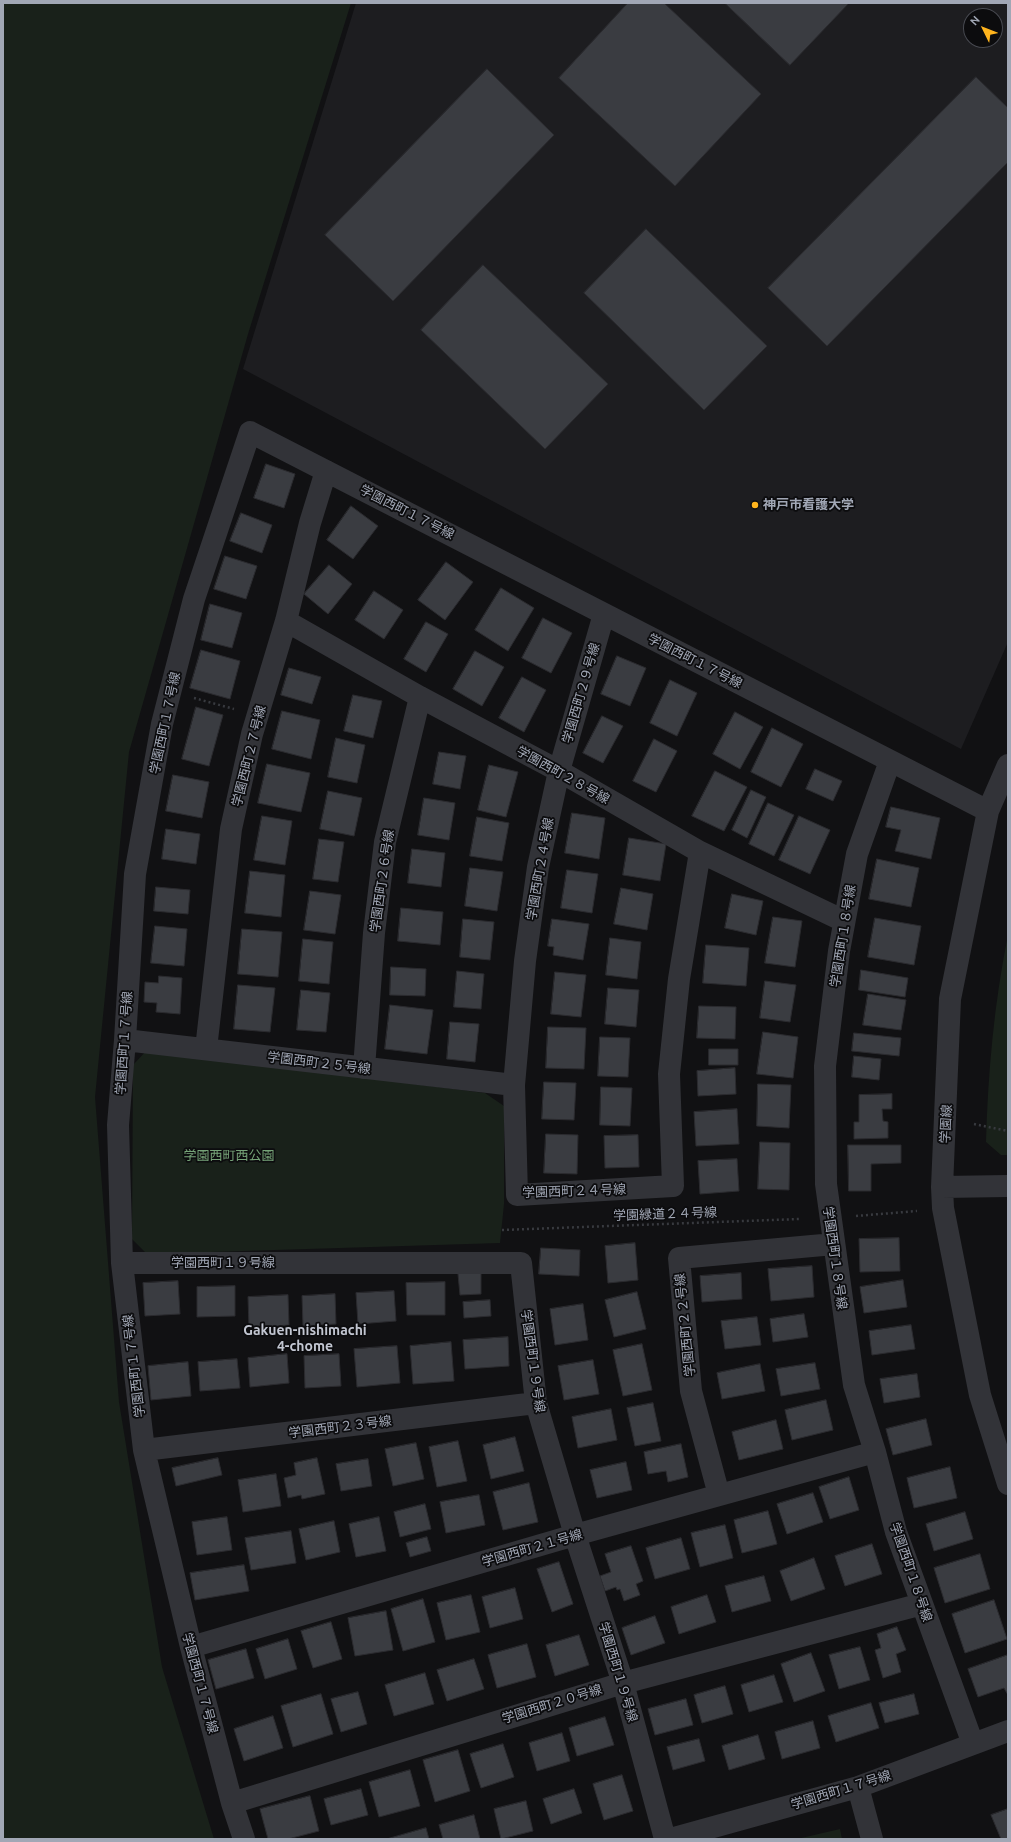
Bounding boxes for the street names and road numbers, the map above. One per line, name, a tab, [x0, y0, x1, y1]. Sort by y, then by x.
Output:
street label: 学園西町１７号線	[357, 481, 457, 543]
street label: 学園西町１７号線	[645, 630, 745, 692]
street label: 学園西町２９号線	[559, 641, 603, 745]
street label: 学園西町１７号線	[147, 671, 183, 775]
street label: 学園西町２７号線	[229, 704, 269, 808]
street label: 学園西町２８号線	[514, 743, 612, 807]
street label: 学園西町２４号線	[523, 816, 557, 922]
street label: 学園西町２６号線	[367, 828, 397, 934]
street label: 学園西町１８号線	[827, 883, 859, 989]
street label: 学園西町１７号線	[113, 991, 135, 1095]
street label: 学園西町２５号線	[266, 1049, 372, 1077]
street label: 学園線	[937, 1104, 955, 1144]
street label: 学園西町２４号線	[522, 1181, 626, 1201]
street label: 学園緑道２４号線	[613, 1204, 717, 1224]
street label: 学園西町１８号線	[820, 1205, 850, 1311]
street label: 学園西町１９号線	[171, 1255, 275, 1271]
street label: 学園西町２２号線	[672, 1272, 698, 1378]
street label: 学園西町１９号線	[518, 1308, 548, 1414]
street label: 学園西町１７号線	[120, 1313, 148, 1419]
street label: 学園西町２３号線	[287, 1413, 393, 1441]
street label: 学園西町１８号線	[887, 1520, 935, 1624]
street label: 学園西町２１号線	[480, 1526, 584, 1570]
street label: 学園西町１９号線	[595, 1620, 641, 1724]
street label: 学園西町１７号線	[179, 1631, 221, 1735]
street label: 学園西町２０号線	[500, 1681, 604, 1727]
street label: 学園西町１７号線	[789, 1767, 893, 1813]

